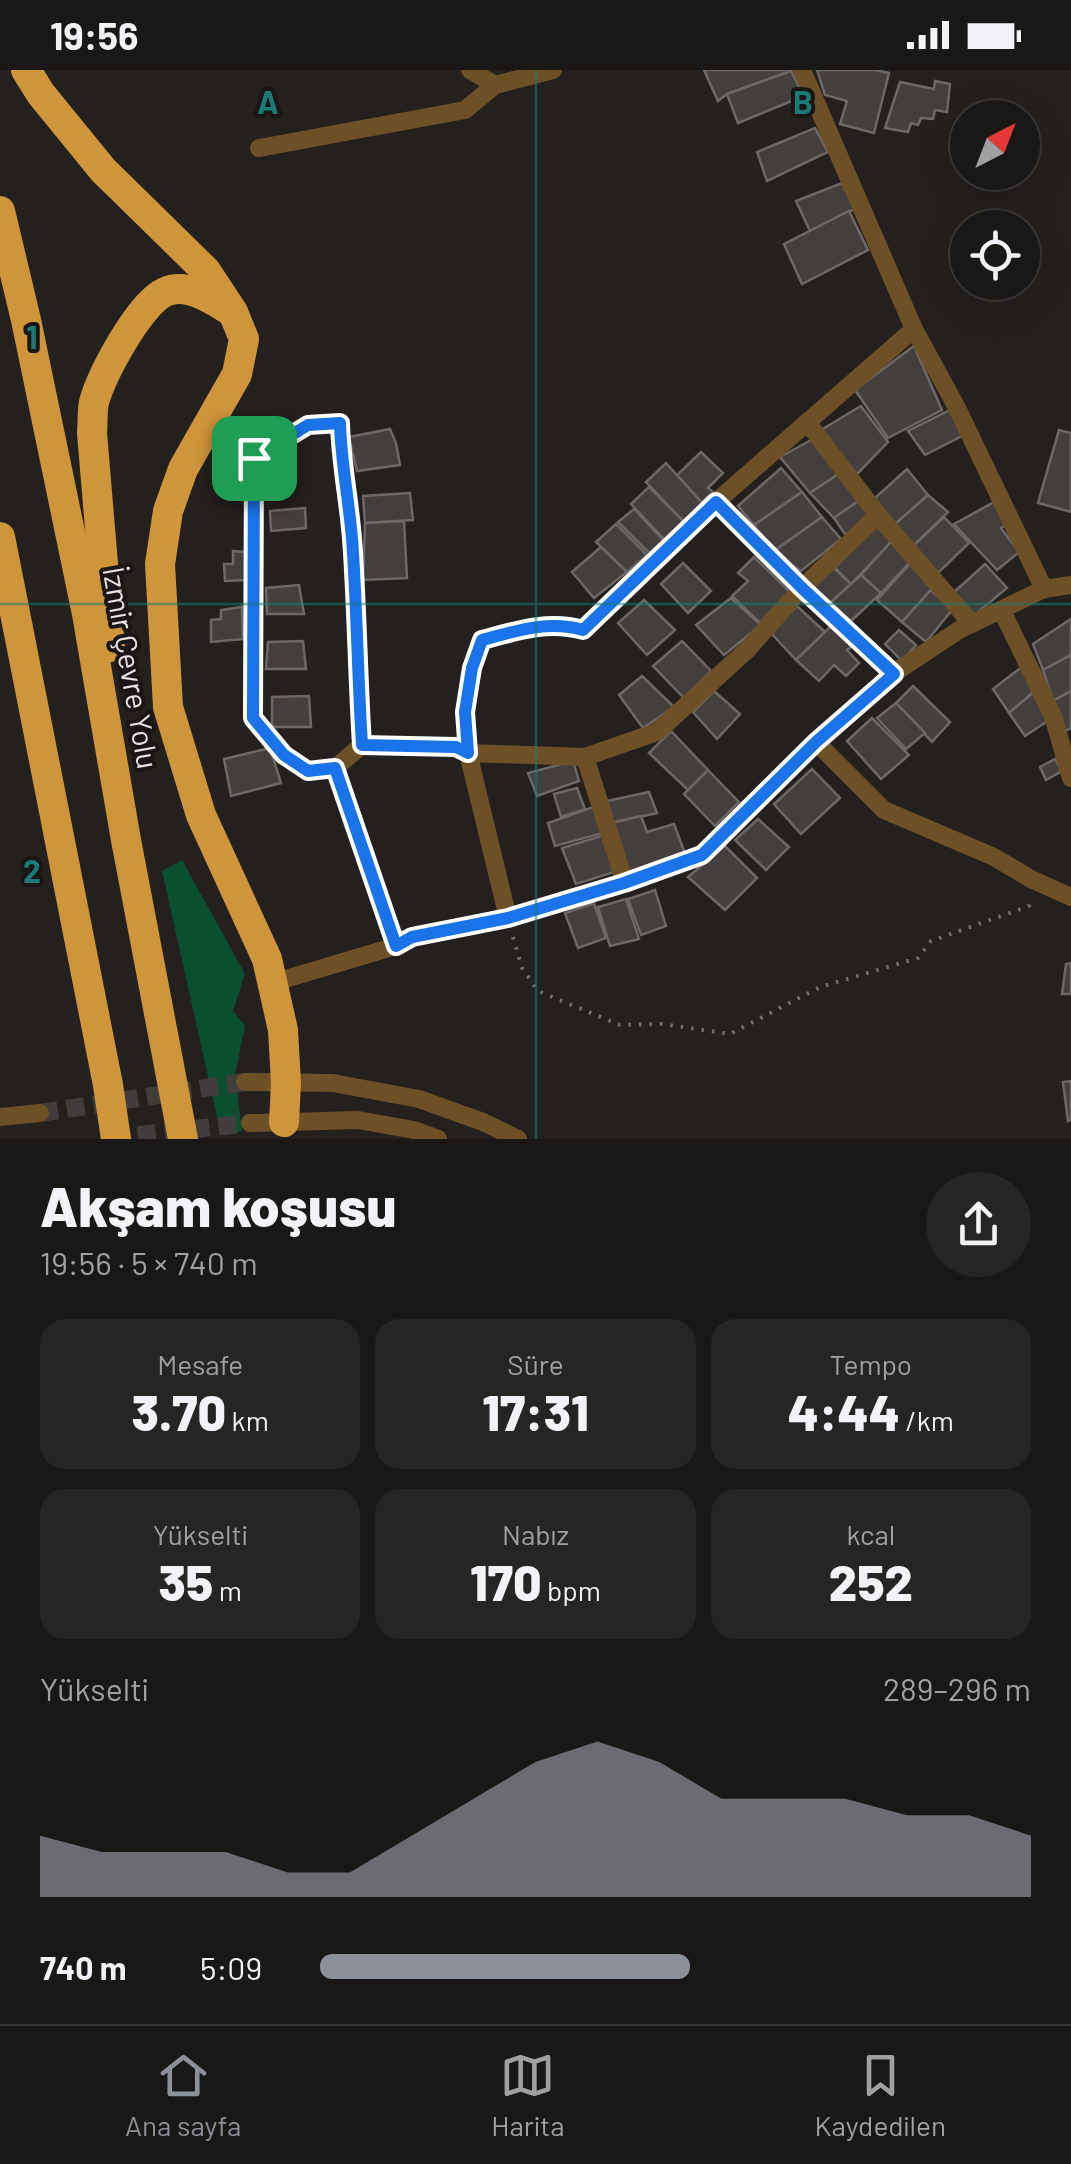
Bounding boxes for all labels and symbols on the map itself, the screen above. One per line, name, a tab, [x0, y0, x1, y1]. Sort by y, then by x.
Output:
text: A	[257, 82, 279, 120]
text: B	[793, 82, 813, 120]
north arrow	[950, 100, 1040, 190]
text: 1	[26, 317, 38, 355]
pin	[212, 416, 297, 501]
street label: İzmir Çevre Yolu	[96, 564, 167, 771]
text: 2	[23, 851, 41, 889]

